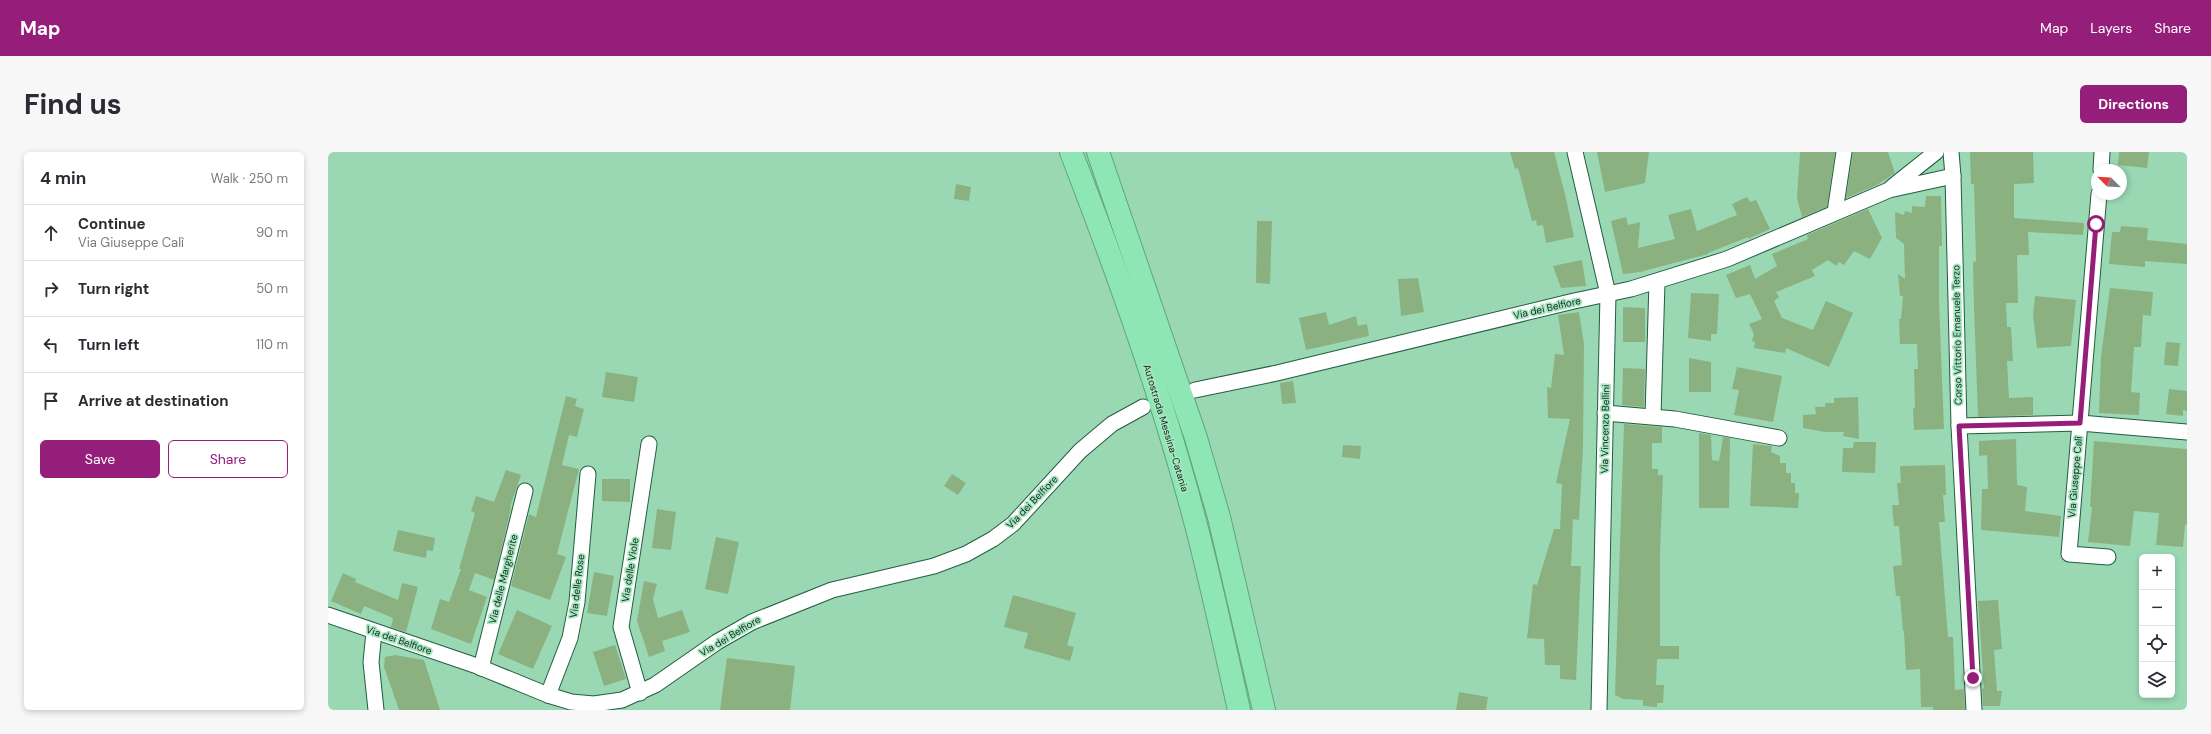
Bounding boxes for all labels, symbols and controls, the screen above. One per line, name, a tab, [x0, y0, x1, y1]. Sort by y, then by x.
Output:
text: Map	[20, 16, 60, 41]
text: Map	[2040, 19, 2068, 37]
text: Layers	[2090, 19, 2132, 37]
text: Share	[2154, 19, 2191, 37]
button: Directions	[2080, 85, 2187, 123]
text: Find us	[24, 86, 122, 123]
north arrow	[2091, 164, 2127, 200]
text: 4 min	[40, 167, 86, 189]
text: Walk · 250 m	[211, 170, 288, 187]
text: Continue	[78, 214, 146, 234]
route start	[2087, 215, 2105, 233]
icon: ahead	[40, 222, 62, 244]
text: 90 m	[256, 224, 288, 241]
text: Via Giuseppe Calì	[78, 234, 184, 251]
street label: Corso Vittorio Emanuele Terzo	[1949, 265, 1965, 405]
icon: right	[40, 278, 62, 300]
text: Turn right	[78, 279, 149, 299]
text: 50 m	[256, 280, 288, 297]
street label: Via dei Belfiore	[1512, 294, 1582, 322]
icon: left	[40, 334, 62, 356]
text: Turn left	[78, 335, 139, 355]
text: 110 m	[256, 336, 288, 353]
street label: Autostrada Messina-Catania	[1140, 363, 1192, 493]
street label: Via Vincenzo Bellini	[1598, 384, 1612, 474]
icon: arrive	[40, 390, 62, 412]
text: Arrive at destination	[78, 391, 229, 411]
street label: Via Giuseppe Calì	[2065, 435, 2085, 518]
button: Save	[40, 440, 160, 478]
button: Share	[168, 440, 288, 478]
street label: Via dei Belfiore	[1003, 472, 1061, 531]
street label: Via delle Margherite	[486, 533, 521, 625]
street label: Via delle Viole	[619, 537, 642, 603]
street label: Via delle Rose	[567, 553, 587, 619]
map controls	[2139, 554, 2175, 698]
button: +	[2139, 554, 2175, 590]
button: −	[2139, 590, 2175, 626]
street label: Via dei Belfiore	[697, 613, 763, 659]
street label: Via dei Belfiore	[364, 623, 434, 657]
button: locate	[2139, 626, 2175, 662]
button: layers	[2139, 662, 2175, 698]
route end	[1964, 669, 1982, 687]

